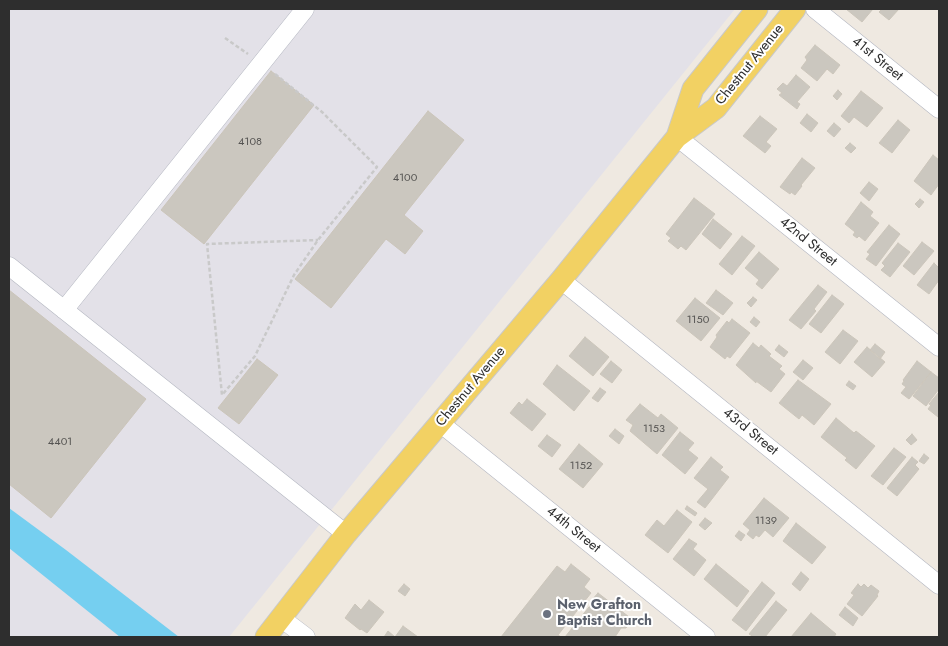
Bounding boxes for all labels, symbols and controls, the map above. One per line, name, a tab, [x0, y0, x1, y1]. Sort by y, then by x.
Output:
street label: Chestnut Avenue	[712, 21, 788, 109]
street label: 41st Street	[848, 33, 906, 85]
house number: 4108	[238, 135, 262, 149]
house number: 4100	[393, 171, 417, 185]
street label: 42nd Street	[776, 214, 840, 270]
house number: 1150	[687, 313, 709, 327]
street label: Chestnut Avenue	[433, 344, 509, 430]
street label: 43rd Street	[719, 405, 781, 459]
house number: 1153	[643, 422, 665, 436]
house number: 4401	[48, 435, 72, 449]
house number: 1152	[570, 459, 592, 473]
street label: 44th Street	[543, 503, 603, 557]
house number: 1139	[755, 514, 777, 528]
place label: New Grafton Baptist Church	[557, 598, 652, 630]
marker: New Grafton Baptist Church	[541, 608, 553, 620]

